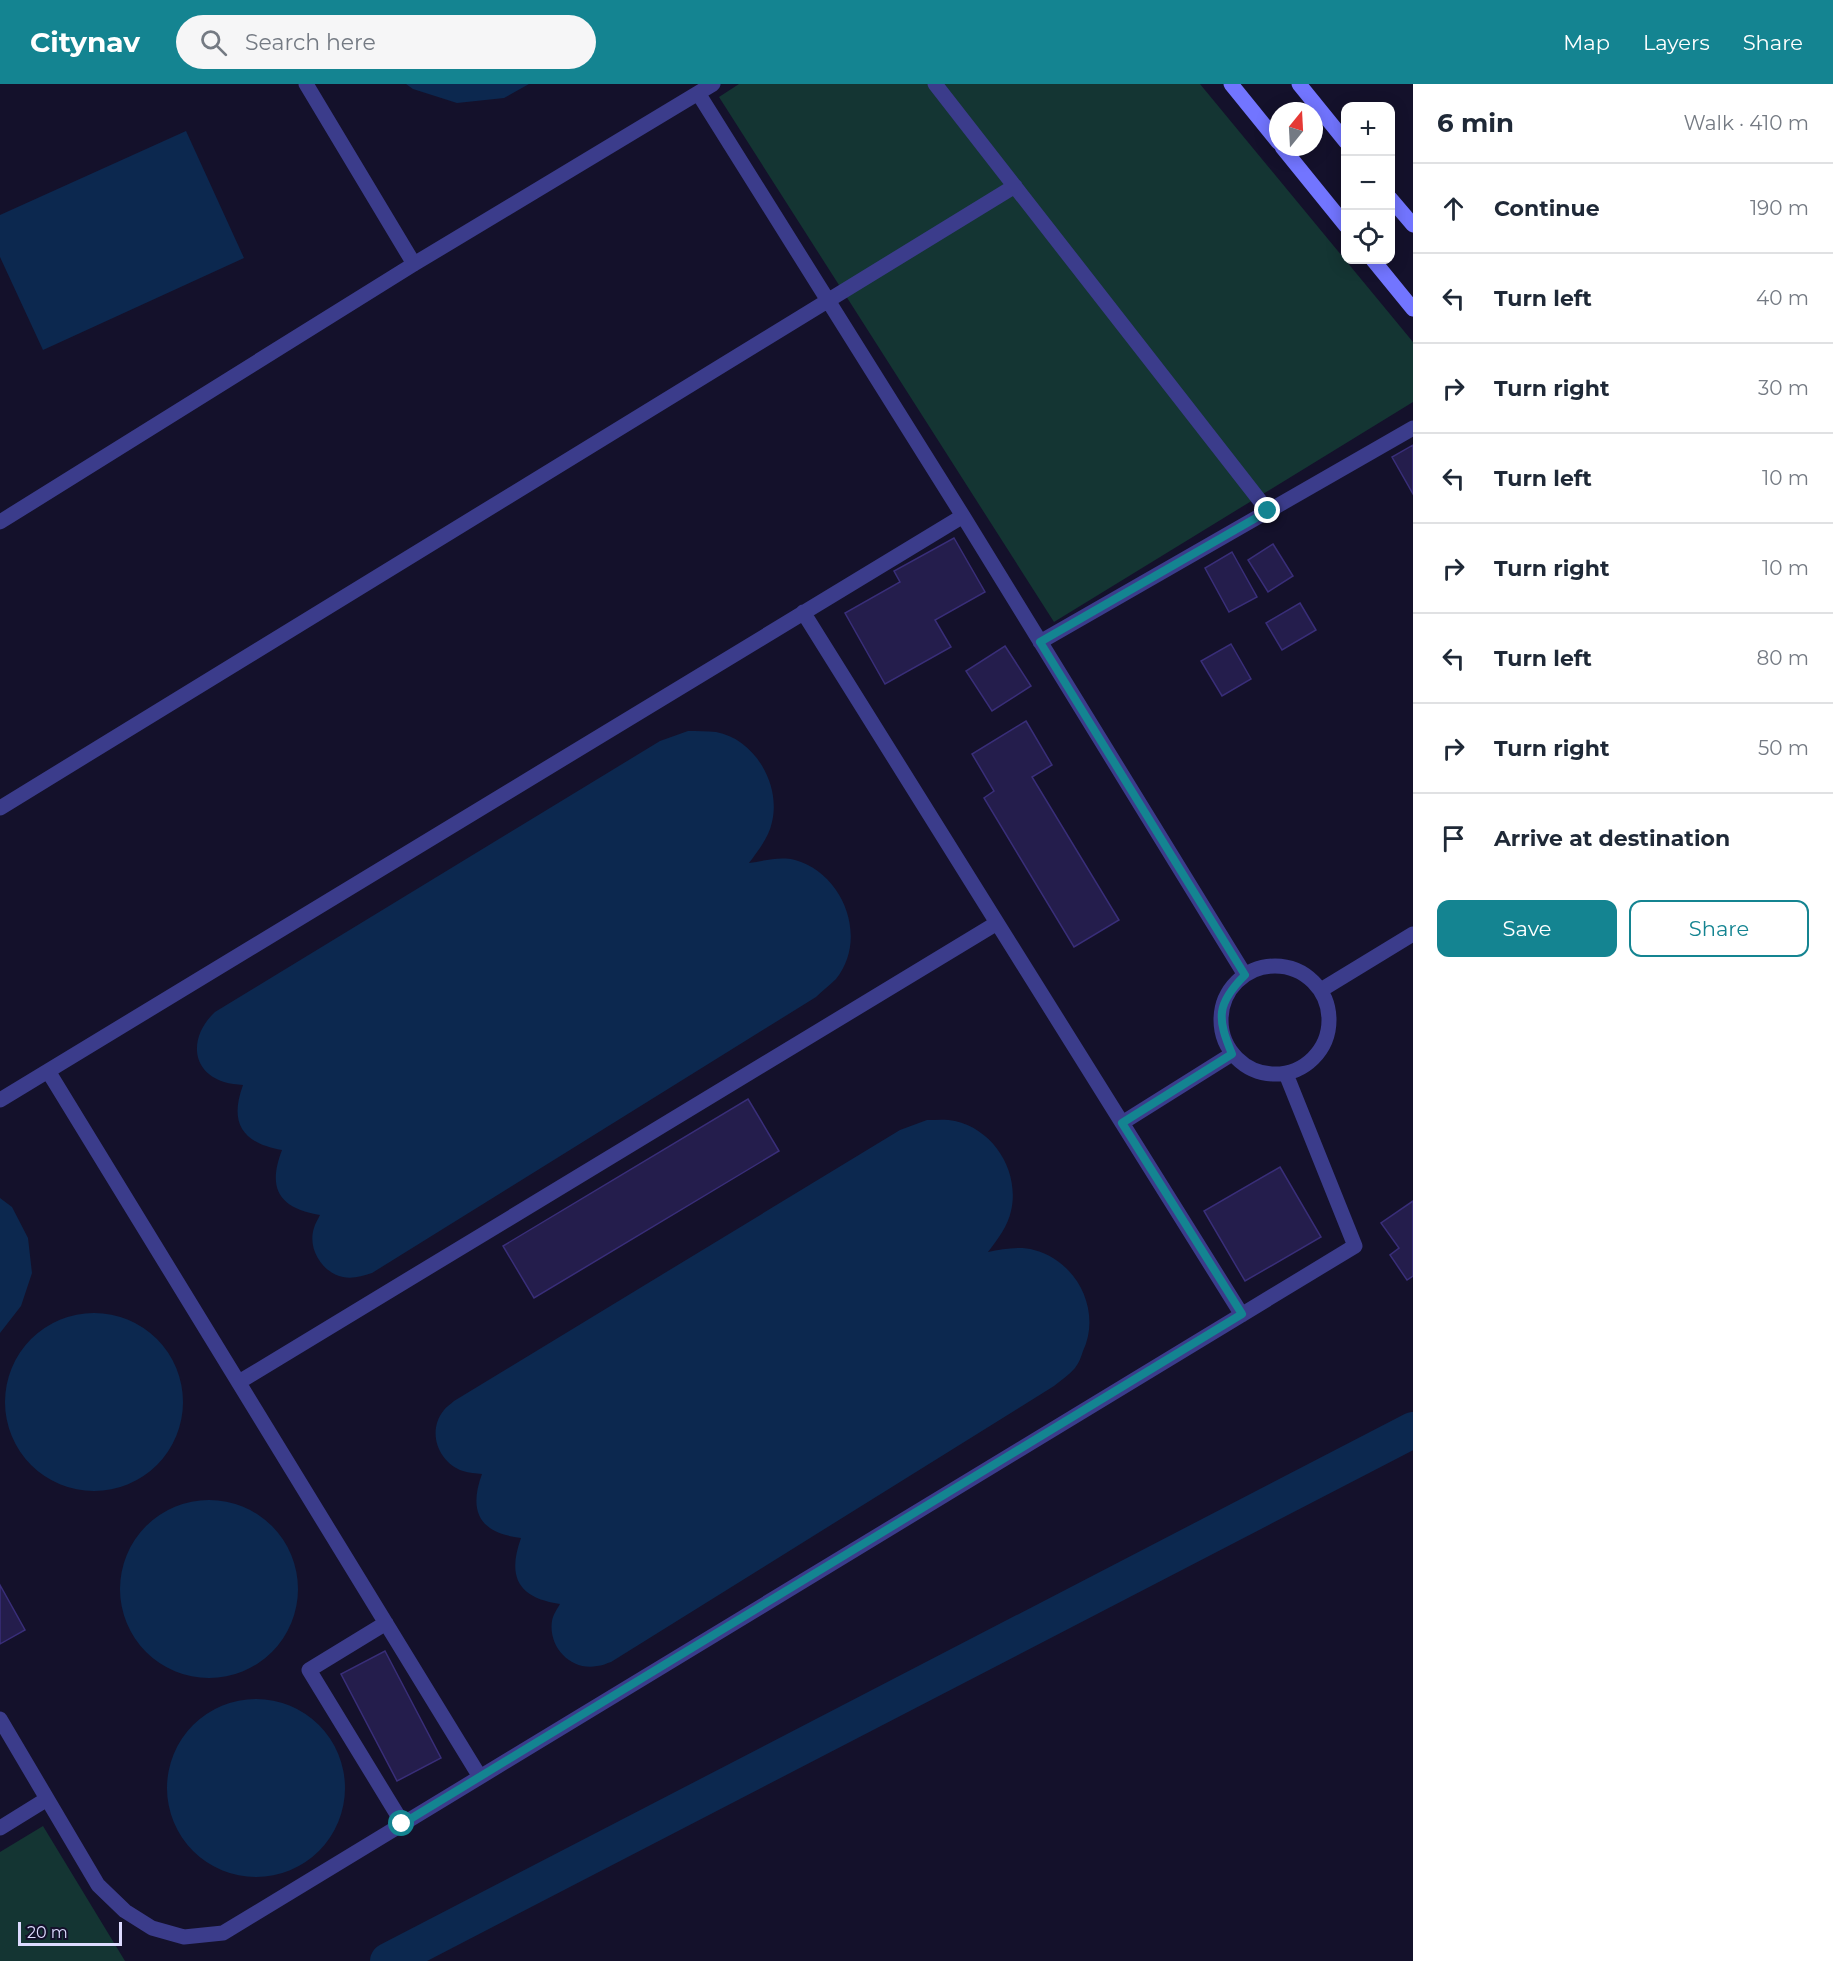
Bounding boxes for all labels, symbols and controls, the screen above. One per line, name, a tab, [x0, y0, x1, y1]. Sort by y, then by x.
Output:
search box	[176, 15, 596, 69]
text: Citynav	[30, 25, 140, 59]
icon: search	[197, 26, 230, 59]
text: Search here	[245, 29, 376, 56]
text: Map	[1563, 30, 1610, 55]
text: Layers	[1643, 30, 1710, 55]
text: Share	[1743, 30, 1803, 55]
north arrow	[1269, 102, 1323, 156]
map controls	[1341, 102, 1395, 264]
button: +	[1341, 102, 1395, 156]
text: 6 min	[1437, 107, 1514, 139]
text: Walk · 410 m	[1684, 111, 1809, 135]
button: −	[1341, 156, 1395, 210]
icon: ahead	[1437, 192, 1470, 225]
text: Continue	[1494, 195, 1600, 222]
text: 190 m	[1750, 196, 1809, 220]
button: locate	[1341, 210, 1395, 264]
icon: left	[1437, 282, 1470, 315]
text: Turn left	[1494, 285, 1592, 312]
text: 40 m	[1756, 286, 1809, 310]
icon: right	[1437, 372, 1470, 405]
text: Turn right	[1494, 375, 1609, 402]
text: 30 m	[1758, 376, 1809, 400]
icon: left	[1437, 462, 1470, 495]
text: Turn left	[1494, 465, 1592, 492]
text: 10 m	[1762, 466, 1809, 490]
route end	[1254, 497, 1280, 523]
icon: right	[1437, 552, 1470, 585]
text: Turn right	[1494, 555, 1609, 582]
text: 10 m	[1762, 556, 1809, 580]
icon: left	[1437, 642, 1470, 675]
text: Turn left	[1494, 645, 1592, 672]
text: 80 m	[1757, 646, 1809, 670]
icon: right	[1437, 732, 1470, 765]
text: Turn right	[1494, 735, 1609, 762]
text: 50 m	[1758, 736, 1809, 760]
icon: arrive	[1437, 822, 1470, 855]
text: Arrive at destination	[1494, 825, 1730, 852]
button: Save	[1437, 900, 1617, 957]
button: Share	[1629, 900, 1809, 957]
route start	[388, 1810, 414, 1836]
scale bar	[18, 1919, 122, 1946]
text: 20 m	[27, 1923, 68, 1942]

